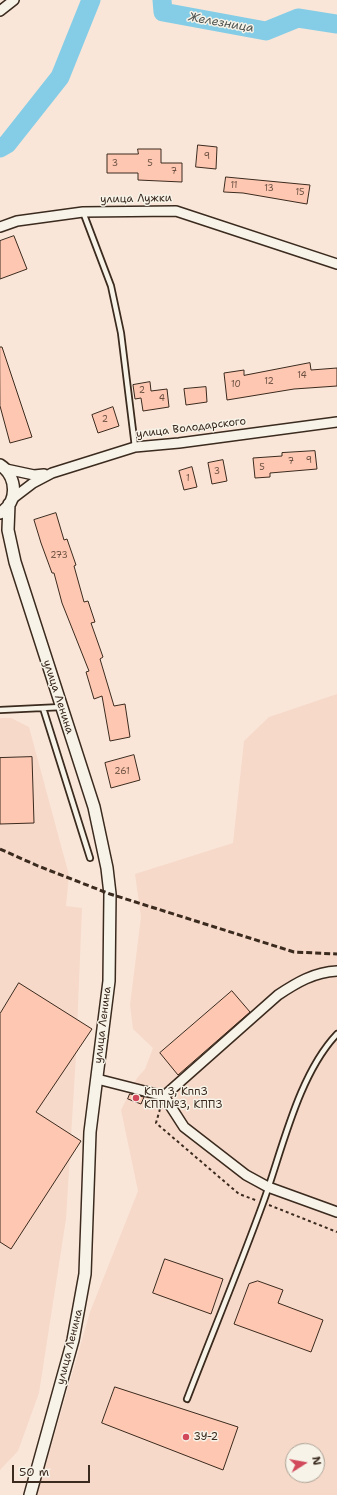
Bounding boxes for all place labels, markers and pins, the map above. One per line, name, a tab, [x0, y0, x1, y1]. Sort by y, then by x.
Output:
place label: Кпп 3, Кпп3 КПП№3, КПП3	[144, 1085, 223, 1111]
marker: Кпп 3, Кпп3 КПП№3, КПП3	[131, 1093, 141, 1103]
place label: ЗУ-2	[194, 1430, 218, 1444]
marker: ЗУ-2	[181, 1432, 191, 1442]

